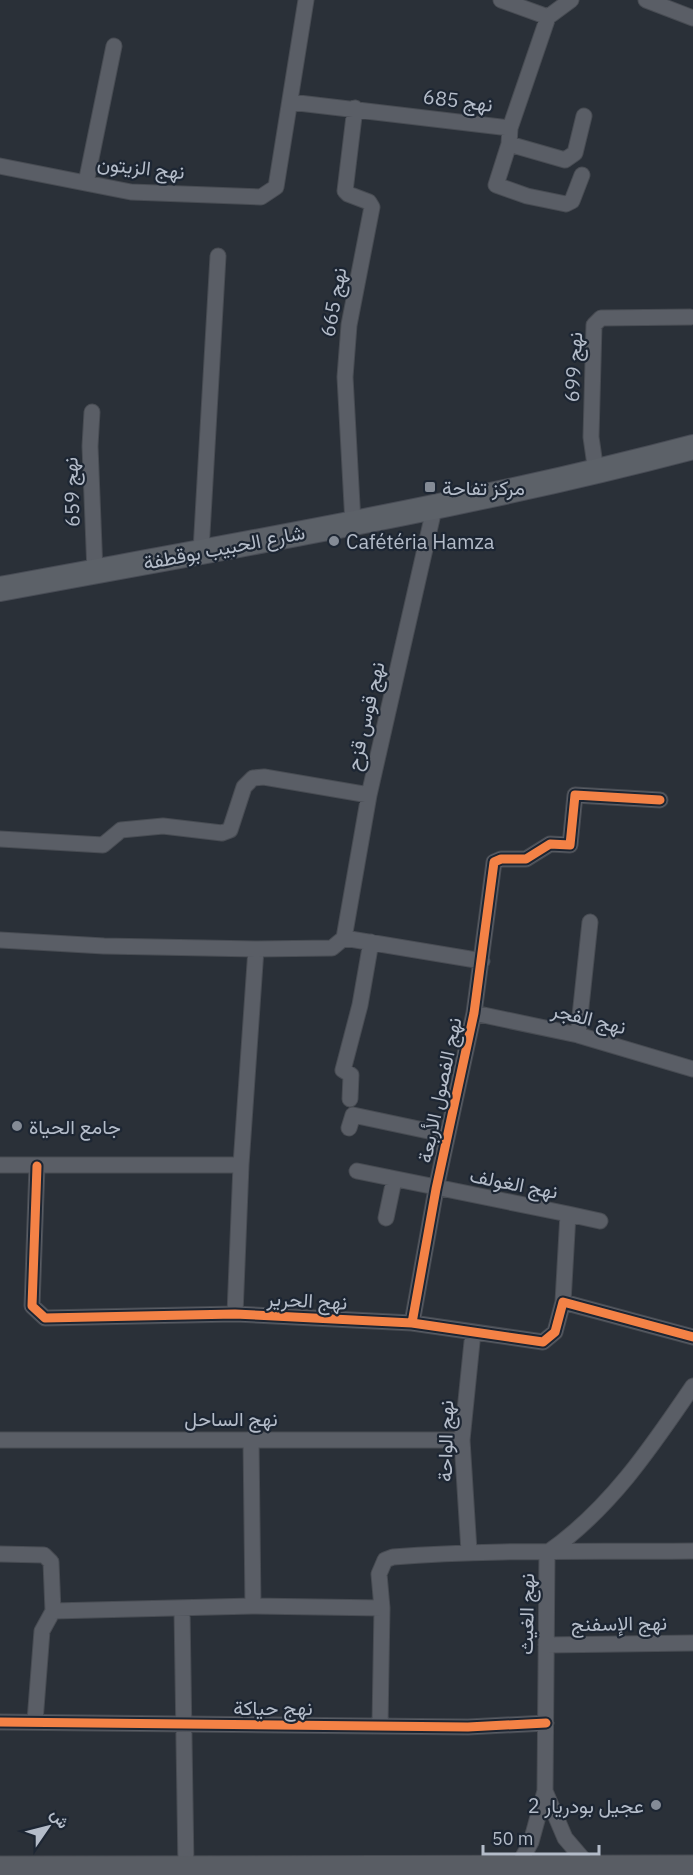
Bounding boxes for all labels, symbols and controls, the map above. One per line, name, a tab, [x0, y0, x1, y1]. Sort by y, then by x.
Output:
street label: نهج 685	[421, 82, 494, 119]
street label: نهج الزيتون	[96, 149, 186, 186]
street label: نهج 665	[314, 265, 353, 339]
street label: نهج 699	[558, 331, 589, 403]
street label: نهج 659	[56, 456, 87, 528]
place label: مركز تفاحة	[442, 474, 525, 501]
marker: مركز تفاحة	[423, 480, 437, 494]
street label: شارع الحبيب بوقطفة	[141, 518, 307, 577]
place label: Cafétéria Hamza	[346, 528, 495, 555]
marker: Cafétéria Hamza	[327, 534, 341, 548]
street label: نهج قوس قزح	[339, 659, 392, 773]
street label: نهج الفجر	[548, 995, 629, 1041]
street label: نهج الفصول الأربعة	[410, 1015, 469, 1165]
place label: جامع الحياة	[29, 1113, 121, 1141]
marker: جامع الحياة	[10, 1119, 24, 1133]
street label: نهج الغولف	[467, 1161, 560, 1206]
street label: نهج الحرير	[265, 1284, 348, 1317]
street label: نهج الواحة	[431, 1400, 460, 1482]
street label: نهج الساحل	[184, 1405, 278, 1433]
street label: نهج الغيث	[512, 1573, 541, 1655]
street label: نهج الإسفنج	[571, 1609, 667, 1638]
street label: نهج حياكة	[233, 1694, 313, 1722]
place label: عجيل بودريار 2	[528, 1792, 644, 1819]
north arrow	[18, 1797, 78, 1857]
marker: عجيل بودريار 2	[649, 1798, 663, 1812]
text: ش	[47, 1805, 74, 1832]
scale bar	[483, 1818, 598, 1856]
text: 50 m	[492, 1827, 534, 1850]

